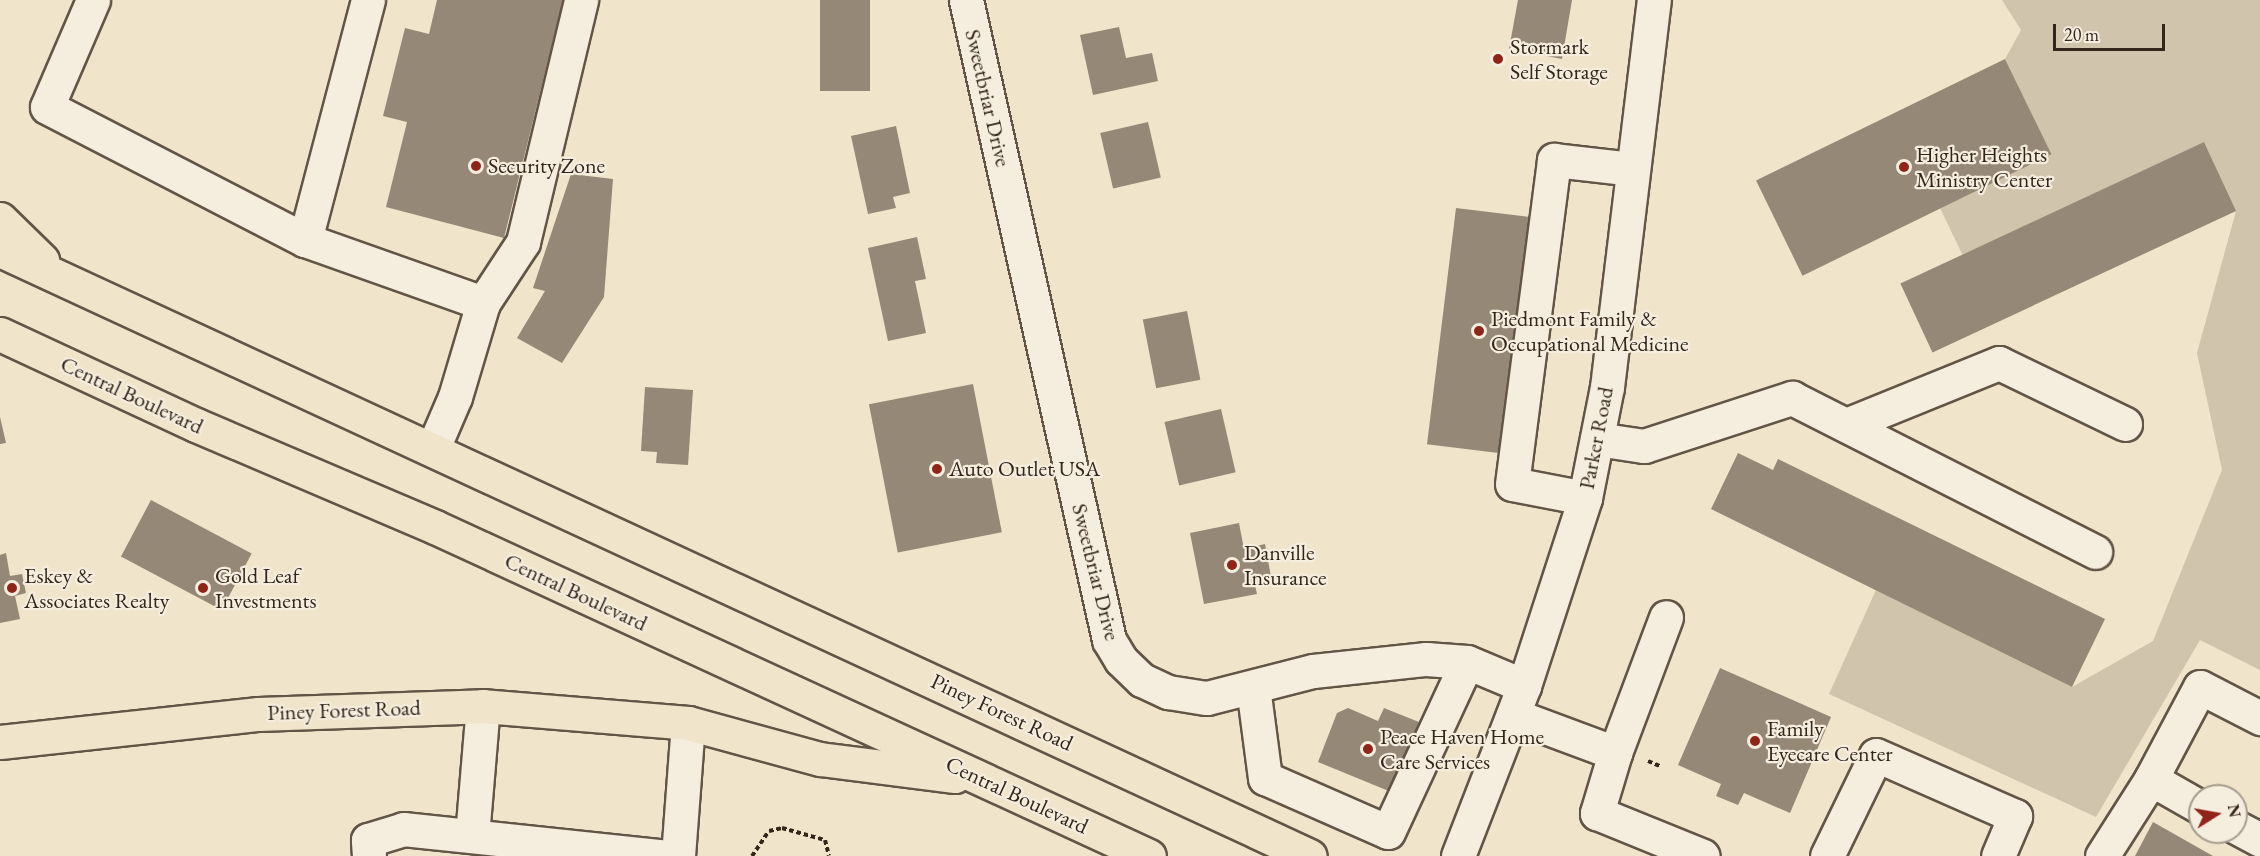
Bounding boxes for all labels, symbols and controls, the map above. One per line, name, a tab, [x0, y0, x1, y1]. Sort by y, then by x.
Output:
scale bar	[2056, 12, 2168, 50]
text: 20 m	[2064, 23, 2099, 46]
street label: Sweetbriar Drive	[959, 27, 1017, 169]
place label: Stormark Self Storage	[1510, 33, 1608, 84]
marker: Stormark Self Storage	[1491, 52, 1505, 66]
place label: Higher Heights Ministry Center	[1916, 141, 2052, 192]
place label: Security Zone	[488, 153, 605, 179]
marker: Security Zone	[469, 159, 483, 173]
marker: Higher Heights Ministry Center	[1897, 160, 1911, 174]
place label: Piedmont Family & Occupational Medicine	[1491, 305, 1689, 356]
marker: Piedmont Family & Occupational Medicine	[1472, 324, 1486, 338]
street label: Central Boulevard	[56, 350, 208, 440]
street label: Parker Road	[1573, 385, 1619, 491]
place label: Auto Outlet USA	[949, 456, 1100, 482]
marker: Auto Outlet USA	[930, 462, 944, 476]
street label: Sweetbriar Drive	[1066, 501, 1126, 643]
place label: Danville Insurance	[1244, 539, 1327, 590]
street label: Central Boulevard	[500, 547, 652, 637]
marker: Danville Insurance	[1225, 558, 1239, 572]
place label: Eskey & Associates Realty	[24, 562, 169, 614]
place label: Gold Leaf Investments	[215, 562, 317, 614]
marker: Eskey & Associates Realty	[5, 581, 19, 595]
marker: Gold Leaf Investments	[196, 581, 210, 595]
street label: Piney Forest Road	[927, 668, 1077, 756]
street label: Piney Forest Road	[267, 694, 421, 726]
place label: Family Eyecare Center	[1767, 715, 1893, 766]
place label: Peace Haven Home Care Services	[1380, 723, 1544, 774]
marker: Family Eyecare Center	[1748, 734, 1762, 748]
marker: Peace Haven Home Care Services	[1361, 742, 1375, 756]
street label: Central Boulevard	[941, 750, 1093, 840]
north arrow	[2188, 784, 2248, 844]
text: N	[2223, 802, 2246, 819]

